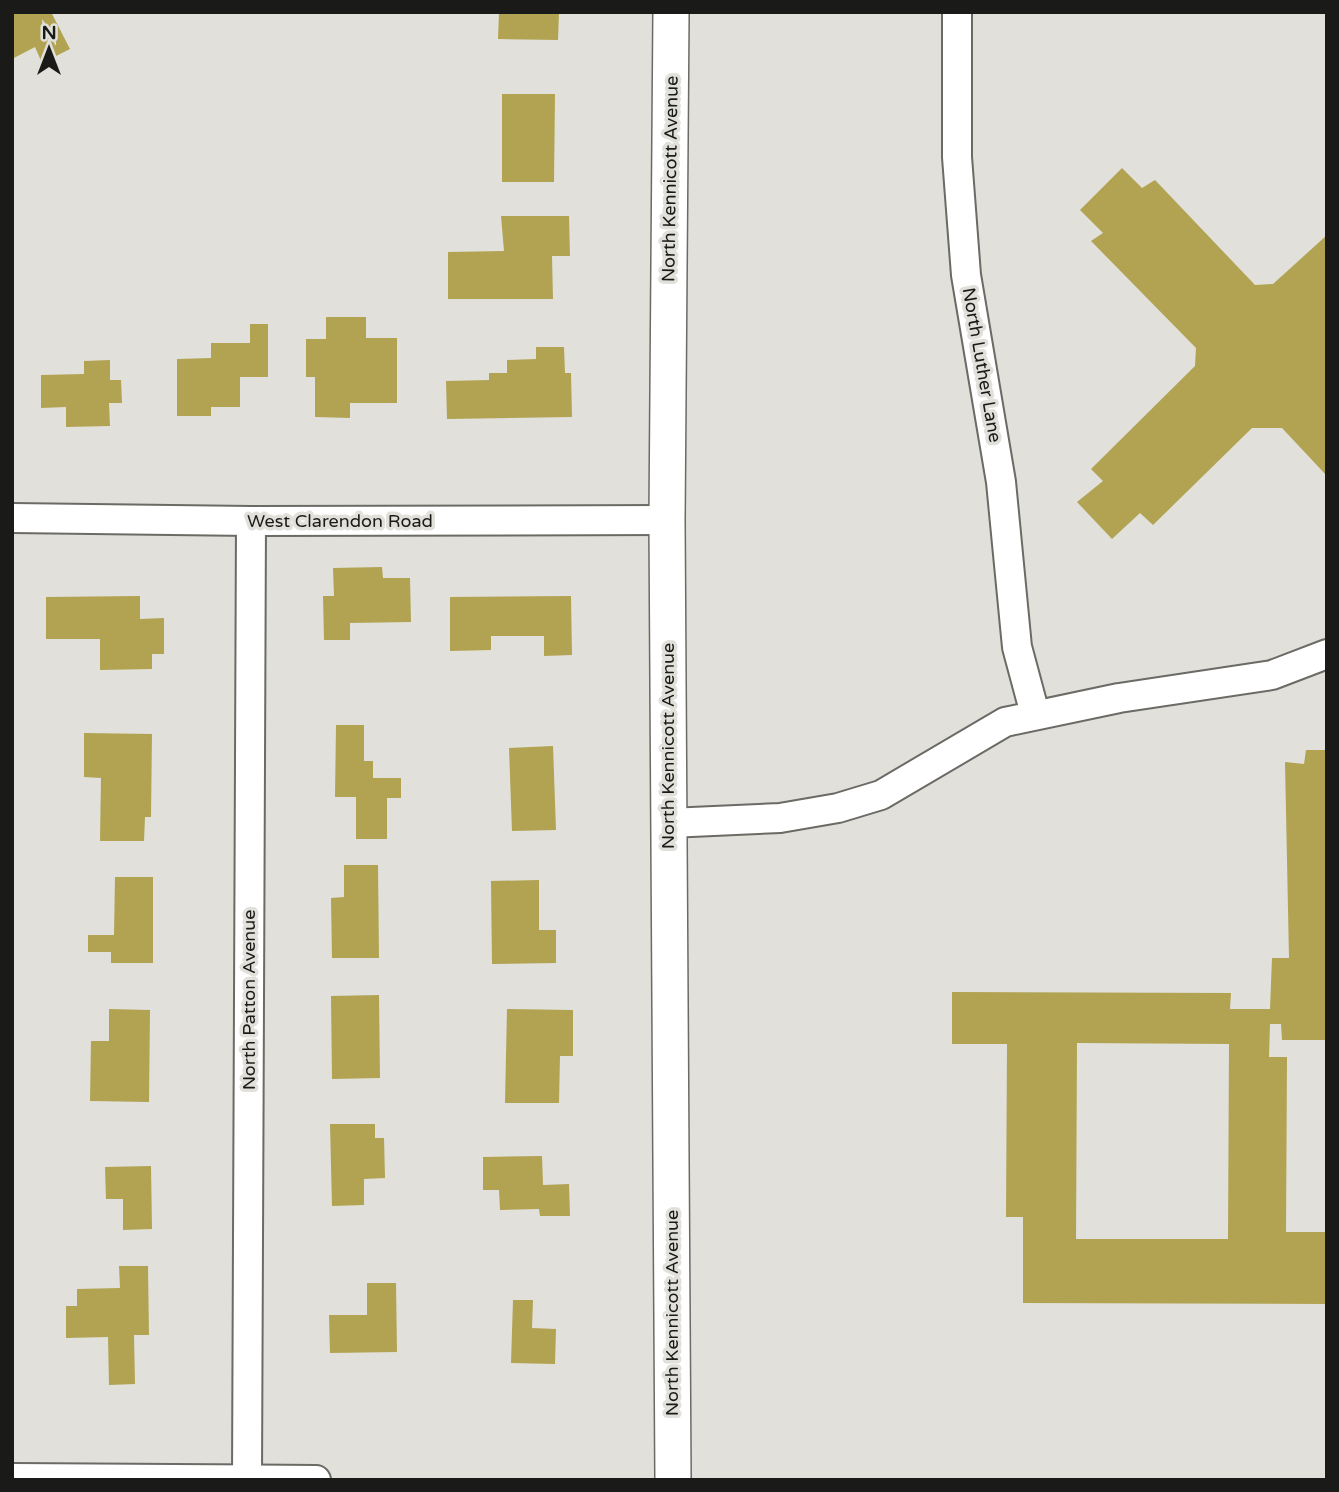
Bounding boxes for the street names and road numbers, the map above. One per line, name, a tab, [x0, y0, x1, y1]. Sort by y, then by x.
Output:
street label: North Kennicott Avenue	[657, 76, 683, 282]
street label: North Luther Lane	[958, 286, 1006, 444]
street label: West Clarendon Road	[247, 510, 433, 532]
street label: North Kennicott Avenue	[657, 643, 679, 849]
street label: North Patton Avenue	[238, 910, 260, 1090]
street label: North Kennicott Avenue	[661, 1210, 683, 1416]

